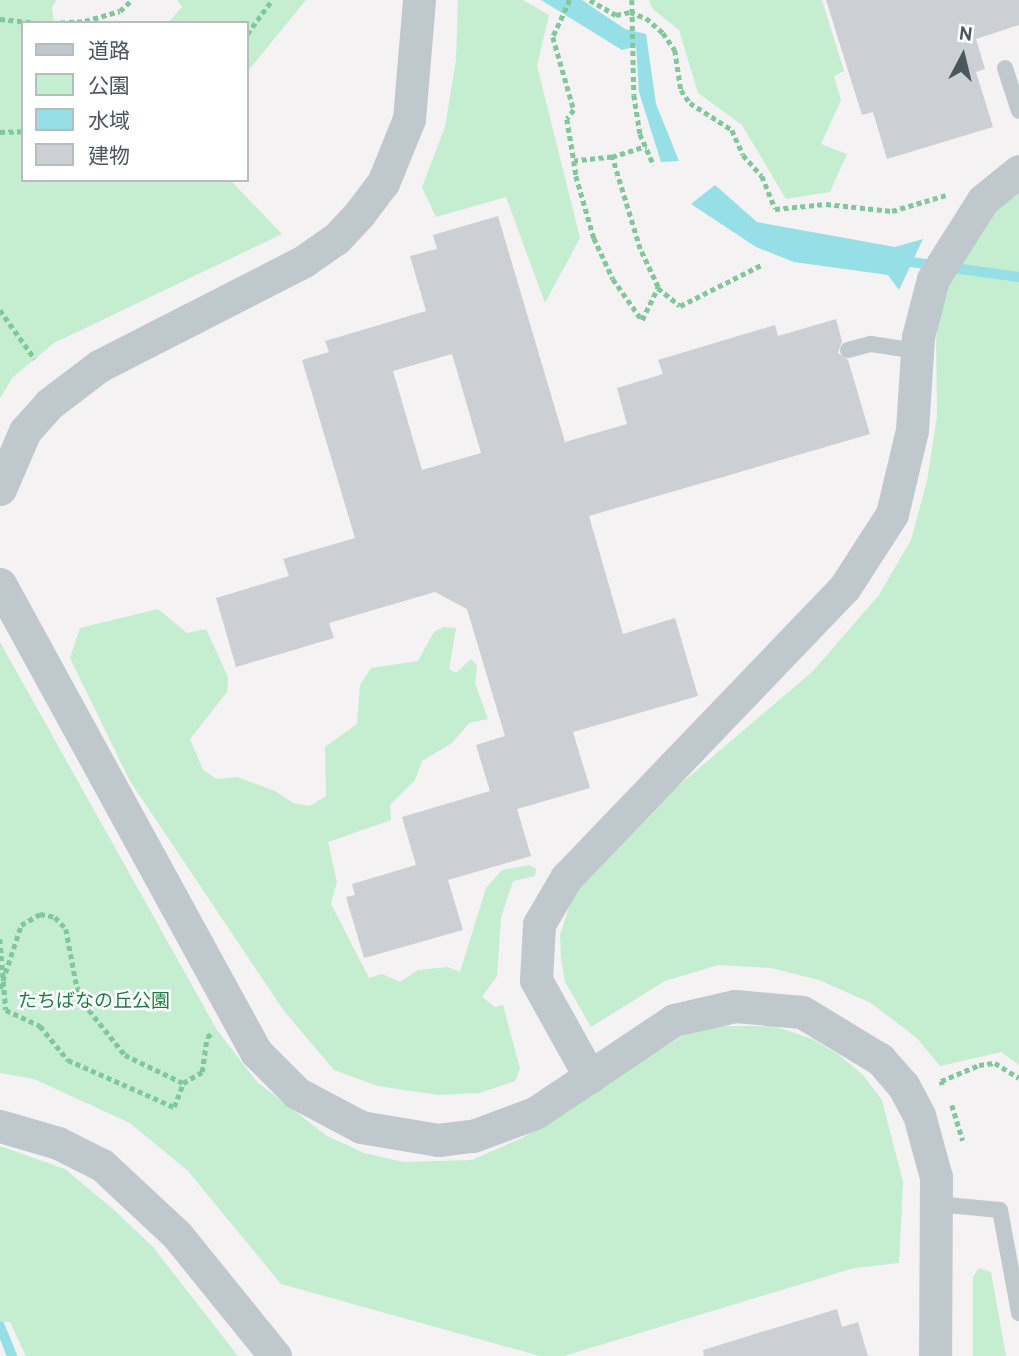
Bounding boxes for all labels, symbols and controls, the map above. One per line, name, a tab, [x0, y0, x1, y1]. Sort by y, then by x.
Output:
legend	[21, 21, 248, 182]
north arrow	[928, 21, 998, 91]
text: N	[957, 22, 974, 48]
text: 道路	[88, 39, 130, 66]
text: 公園	[88, 74, 130, 101]
text: 水域	[88, 109, 130, 136]
text: 建物	[88, 144, 130, 171]
park label: たちばなの丘公園	[18, 992, 170, 1014]

